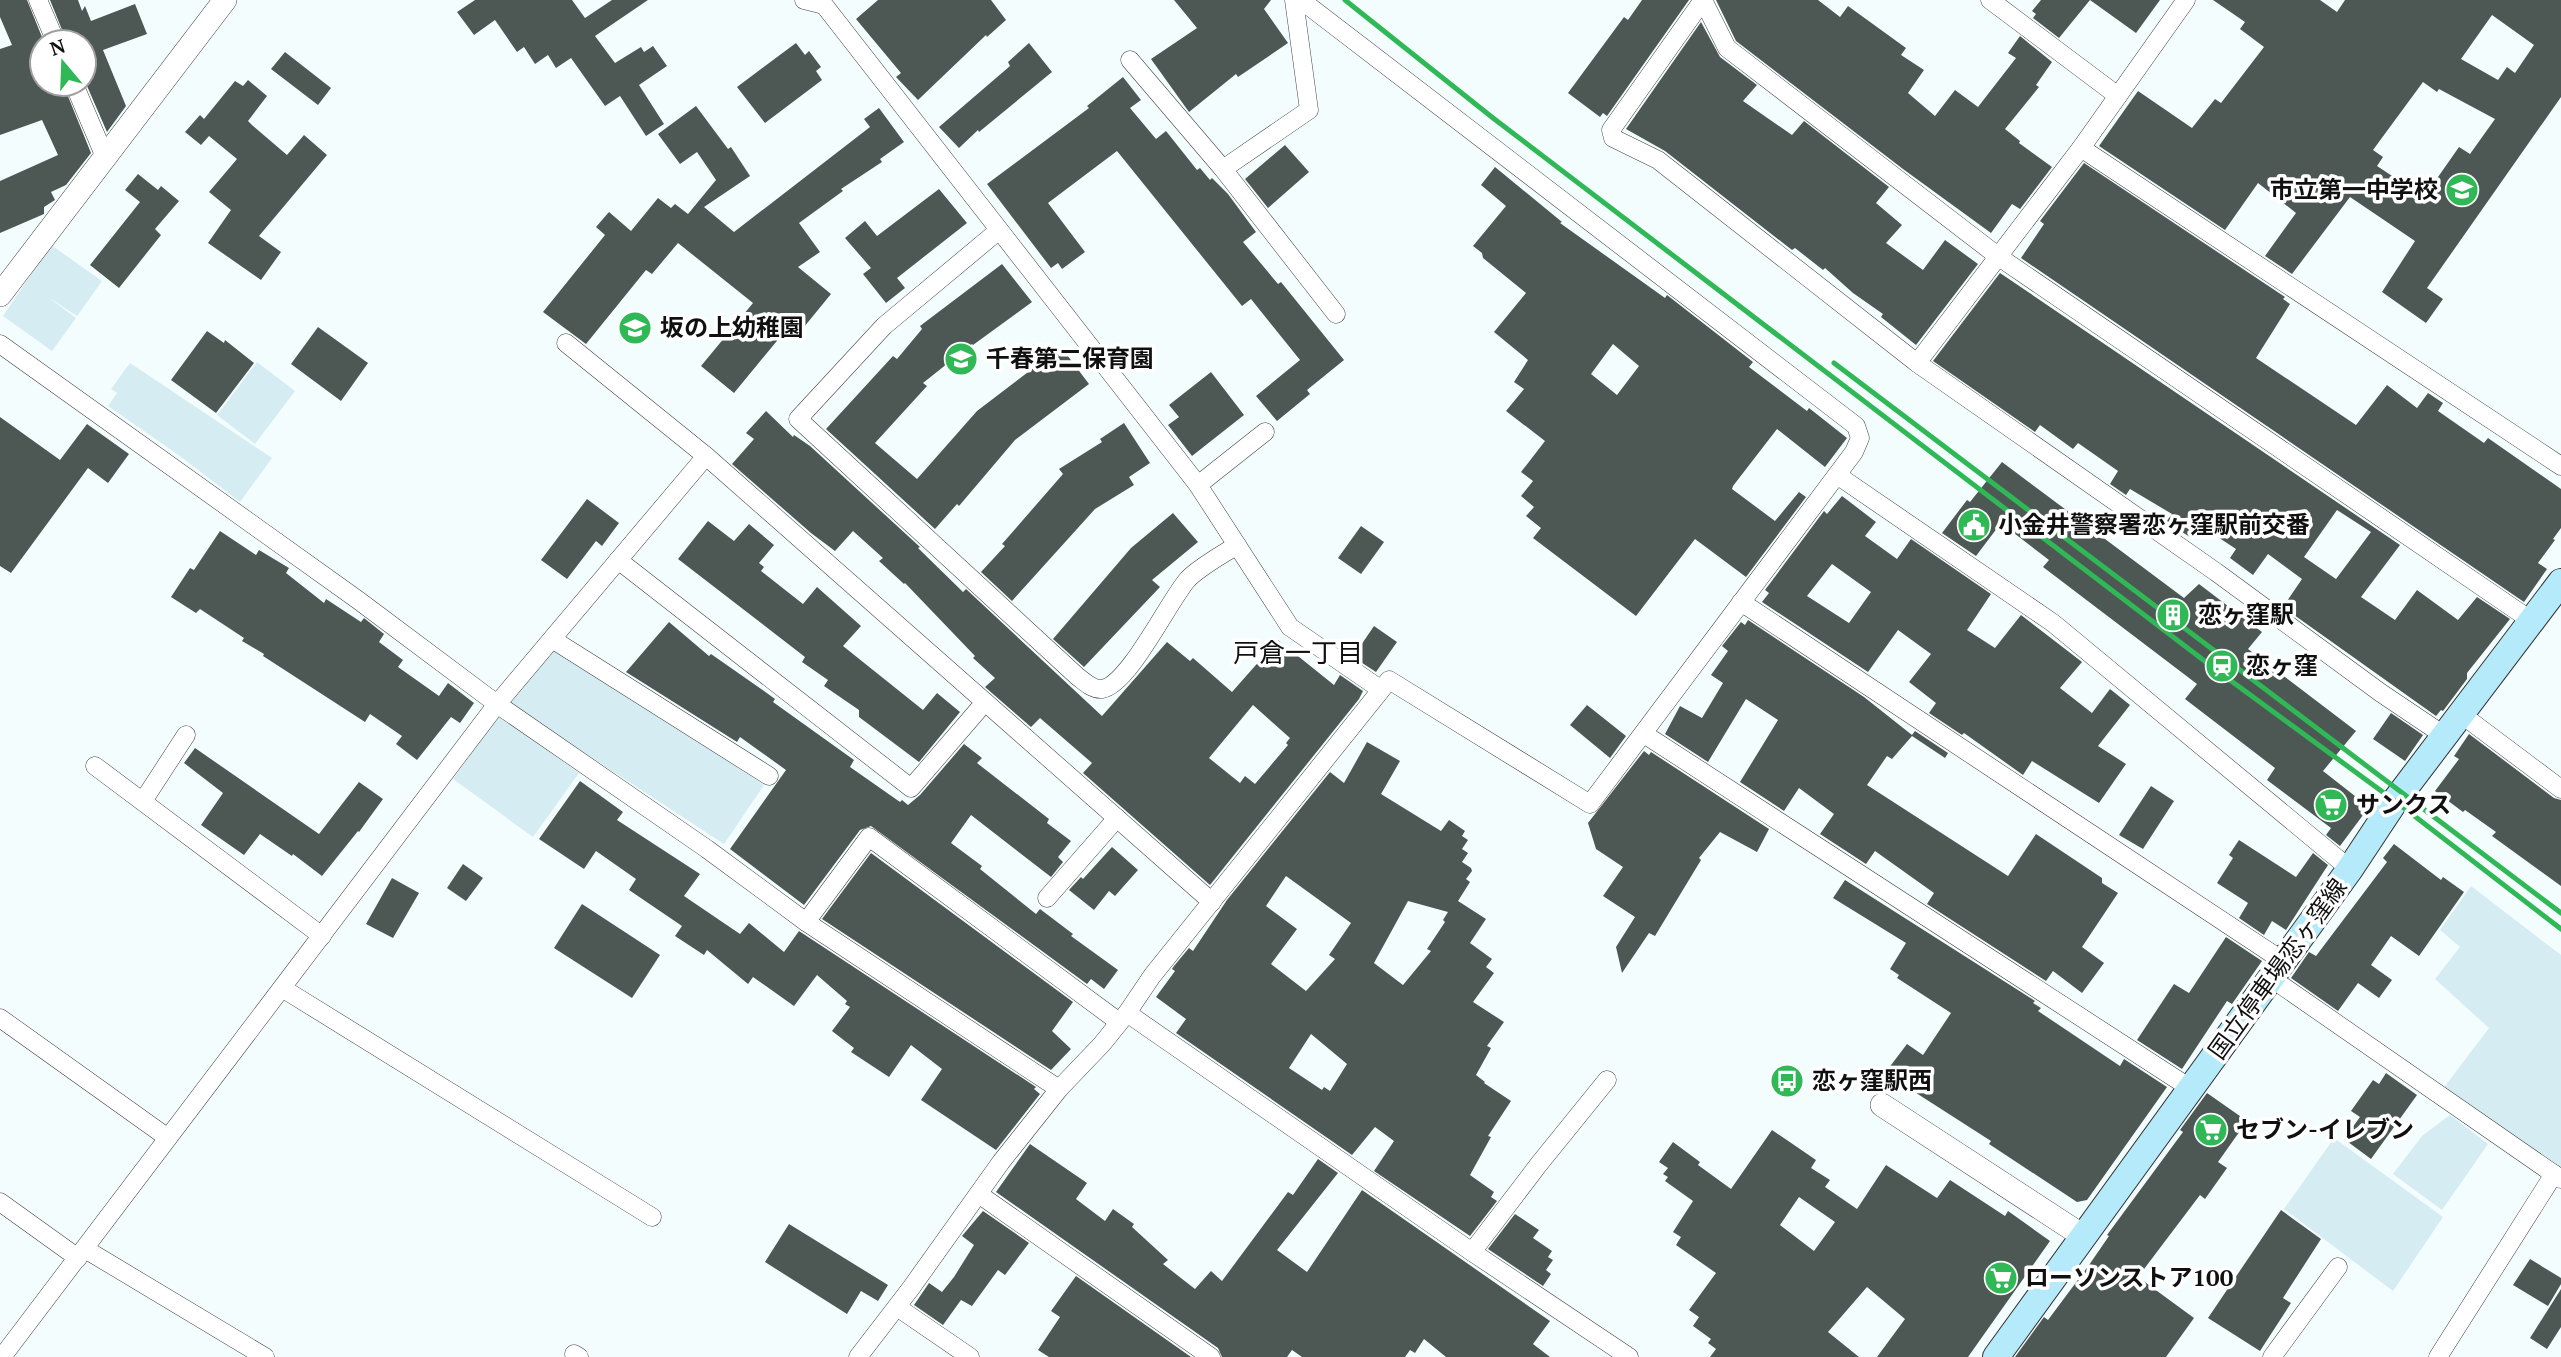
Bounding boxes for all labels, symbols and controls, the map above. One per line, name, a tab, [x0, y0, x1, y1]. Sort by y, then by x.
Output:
north arrow	[28, 28, 98, 98]
text: N	[46, 32, 69, 61]
school or university icon: 市立第一中学校	[2443, 171, 2481, 209]
place label: 市立第一中学校	[2270, 173, 2438, 205]
school or university icon: 坂の上幼稚園	[616, 309, 654, 347]
place label: 坂の上幼稚園	[660, 311, 804, 343]
school or university icon: 千春第二保育園	[942, 340, 980, 378]
place label: 千春第二保育園	[986, 342, 1154, 374]
public building icon: 小金井警察署恋ヶ窪駅前交番	[1955, 506, 1993, 544]
place label: 小金井警察署恋ヶ窪駅前交番	[1998, 508, 2310, 540]
building icon: 恋ヶ窪駅	[2154, 596, 2192, 634]
place label: 恋ヶ窪駅	[2198, 598, 2294, 630]
district label: 戸倉一丁目	[1233, 635, 1363, 669]
station icon: 恋ヶ窪	[2203, 647, 2241, 685]
place label: 恋ヶ窪	[2246, 649, 2318, 681]
supermarket icon: サンクス	[2312, 786, 2350, 824]
place label: サンクス	[2356, 788, 2451, 820]
street label: 国立停車場恋ヶ窪線	[2201, 872, 2354, 1065]
bus stop icon: 恋ヶ窪駅西	[1768, 1062, 1806, 1100]
place label: 恋ヶ窪駅西	[1812, 1064, 1932, 1096]
supermarket icon: セブン-イレブン	[2192, 1111, 2230, 1149]
place label: セブン-イレブン	[2236, 1113, 2414, 1145]
supermarket icon: ローソンストア100	[1982, 1259, 2020, 1297]
place label: ローソンストア100	[2025, 1261, 2234, 1293]

